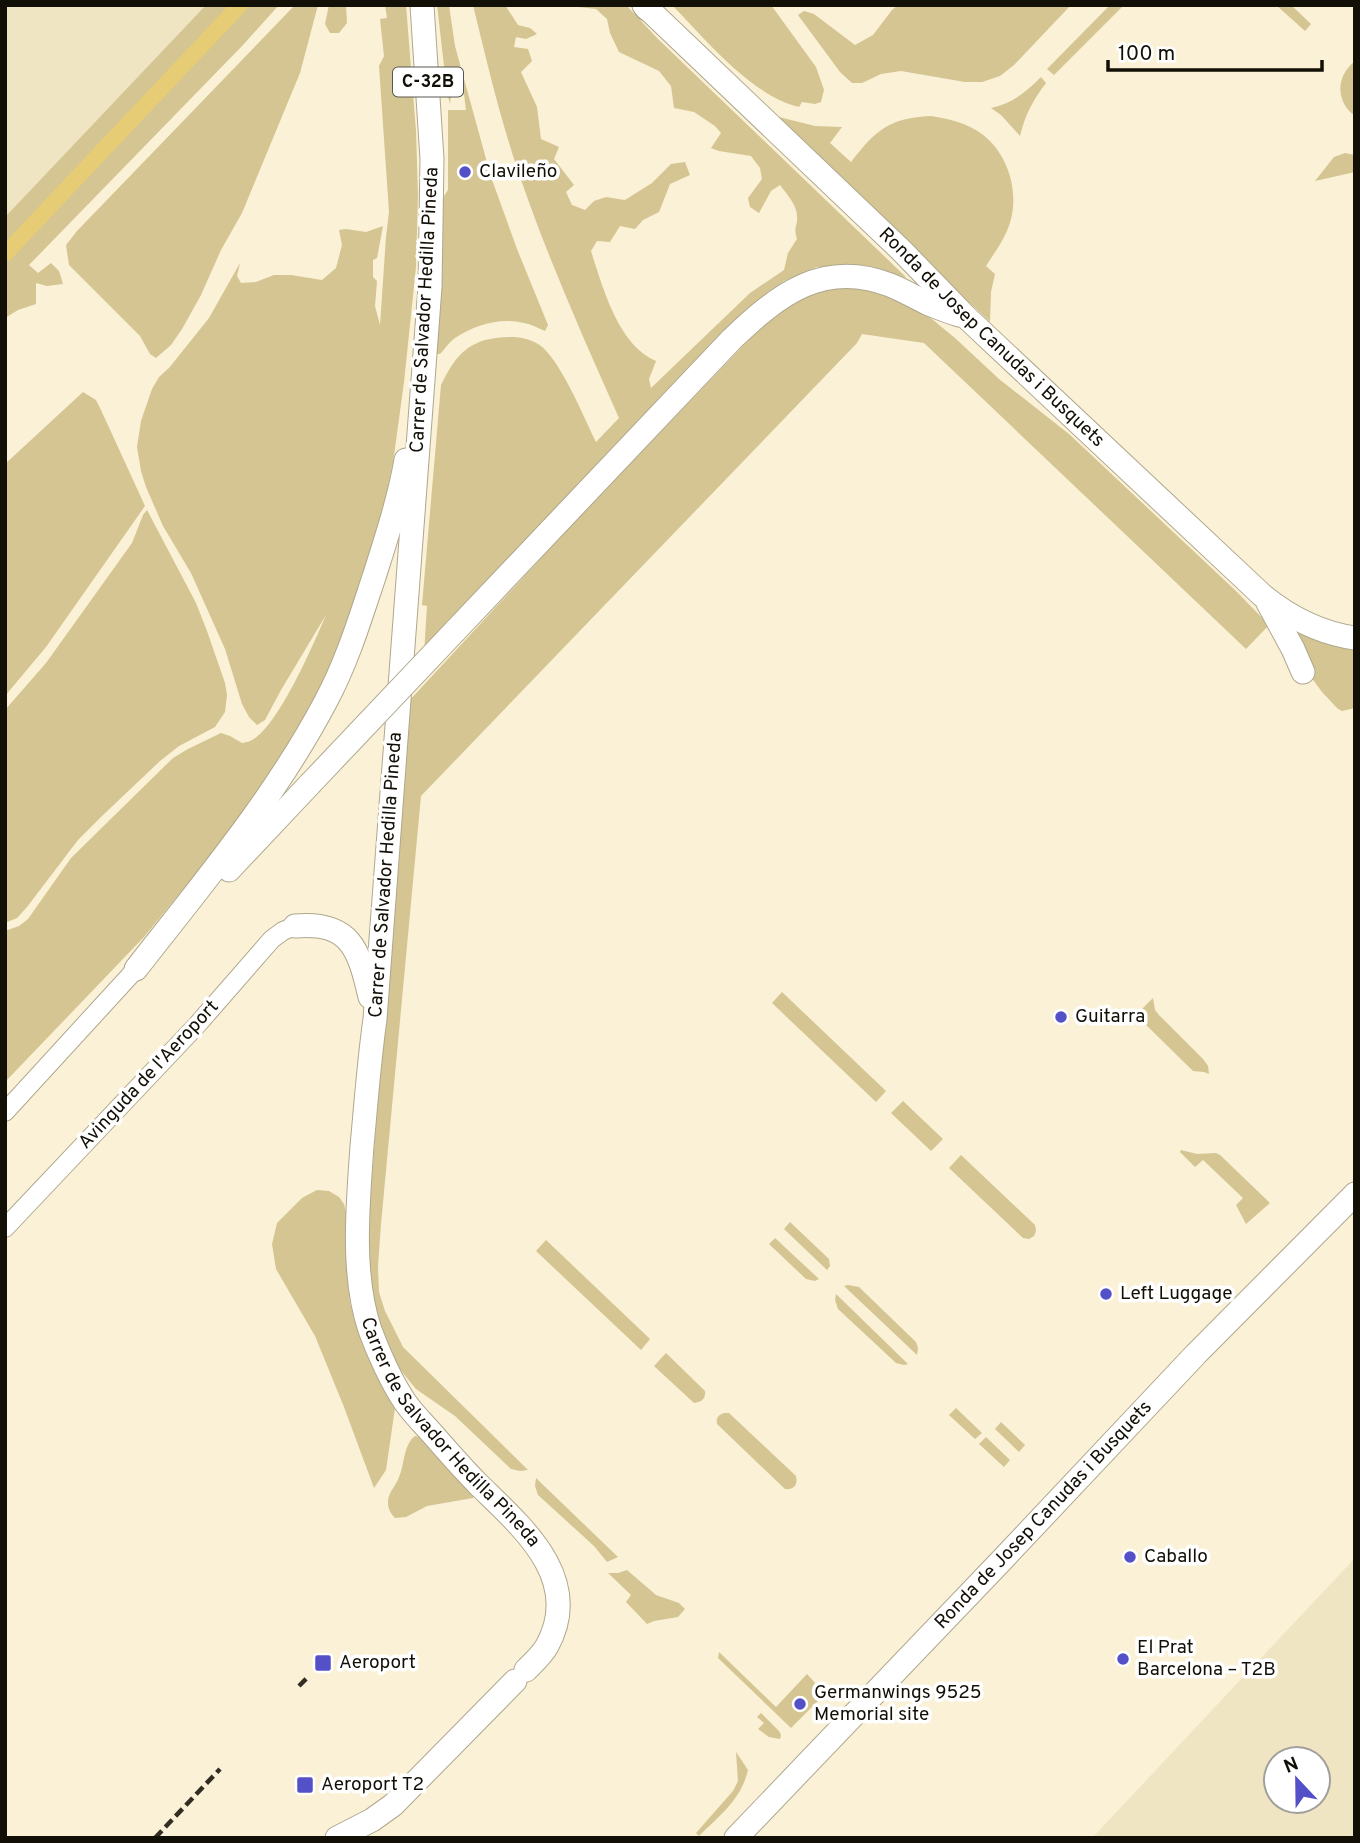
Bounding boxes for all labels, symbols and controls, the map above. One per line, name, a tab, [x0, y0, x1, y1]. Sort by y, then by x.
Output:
scale bar	[1108, 28, 1322, 72]
text: 100 m	[1118, 41, 1175, 68]
road number: C-32B	[393, 68, 463, 96]
place label: Clavileño	[479, 160, 557, 184]
marker: Clavileño	[457, 164, 473, 180]
street label: Carrer de Salvador Hedilla Pineda	[406, 166, 444, 454]
street label: Ronda de Josep Canudas i Busquets	[873, 223, 1109, 453]
street label: Carrer de Salvador Hedilla Pineda	[364, 731, 408, 1019]
street label: Avinguda de l'Aeroport	[74, 995, 224, 1155]
place label: Guitarra	[1075, 1005, 1145, 1029]
marker: Guitarra	[1053, 1009, 1069, 1025]
place label: Left Luggage	[1120, 1282, 1232, 1306]
marker: Left Luggage	[1098, 1286, 1114, 1302]
street label: Carrer de Salvador Hedilla Pineda	[355, 1314, 545, 1552]
street label: Ronda de Josep Canudas i Busquets	[930, 1396, 1158, 1635]
place label: Caballo	[1144, 1545, 1208, 1569]
marker: Caballo	[1122, 1549, 1138, 1565]
place label: El Prat Barcelona – T2B	[1137, 1636, 1276, 1682]
place label: Aeroport	[339, 1651, 416, 1675]
marker: El Prat Barcelona – T2B	[1115, 1651, 1131, 1667]
marker: Aeroport	[313, 1653, 333, 1673]
place label: Germanwings 9525 Memorial site	[814, 1681, 982, 1727]
marker: Germanwings 9525 Memorial site	[792, 1696, 808, 1712]
north arrow	[1262, 1745, 1332, 1815]
text: N	[1281, 1752, 1302, 1780]
place label: Aeroport T2	[321, 1773, 424, 1797]
marker: Aeroport T2	[295, 1775, 315, 1795]

